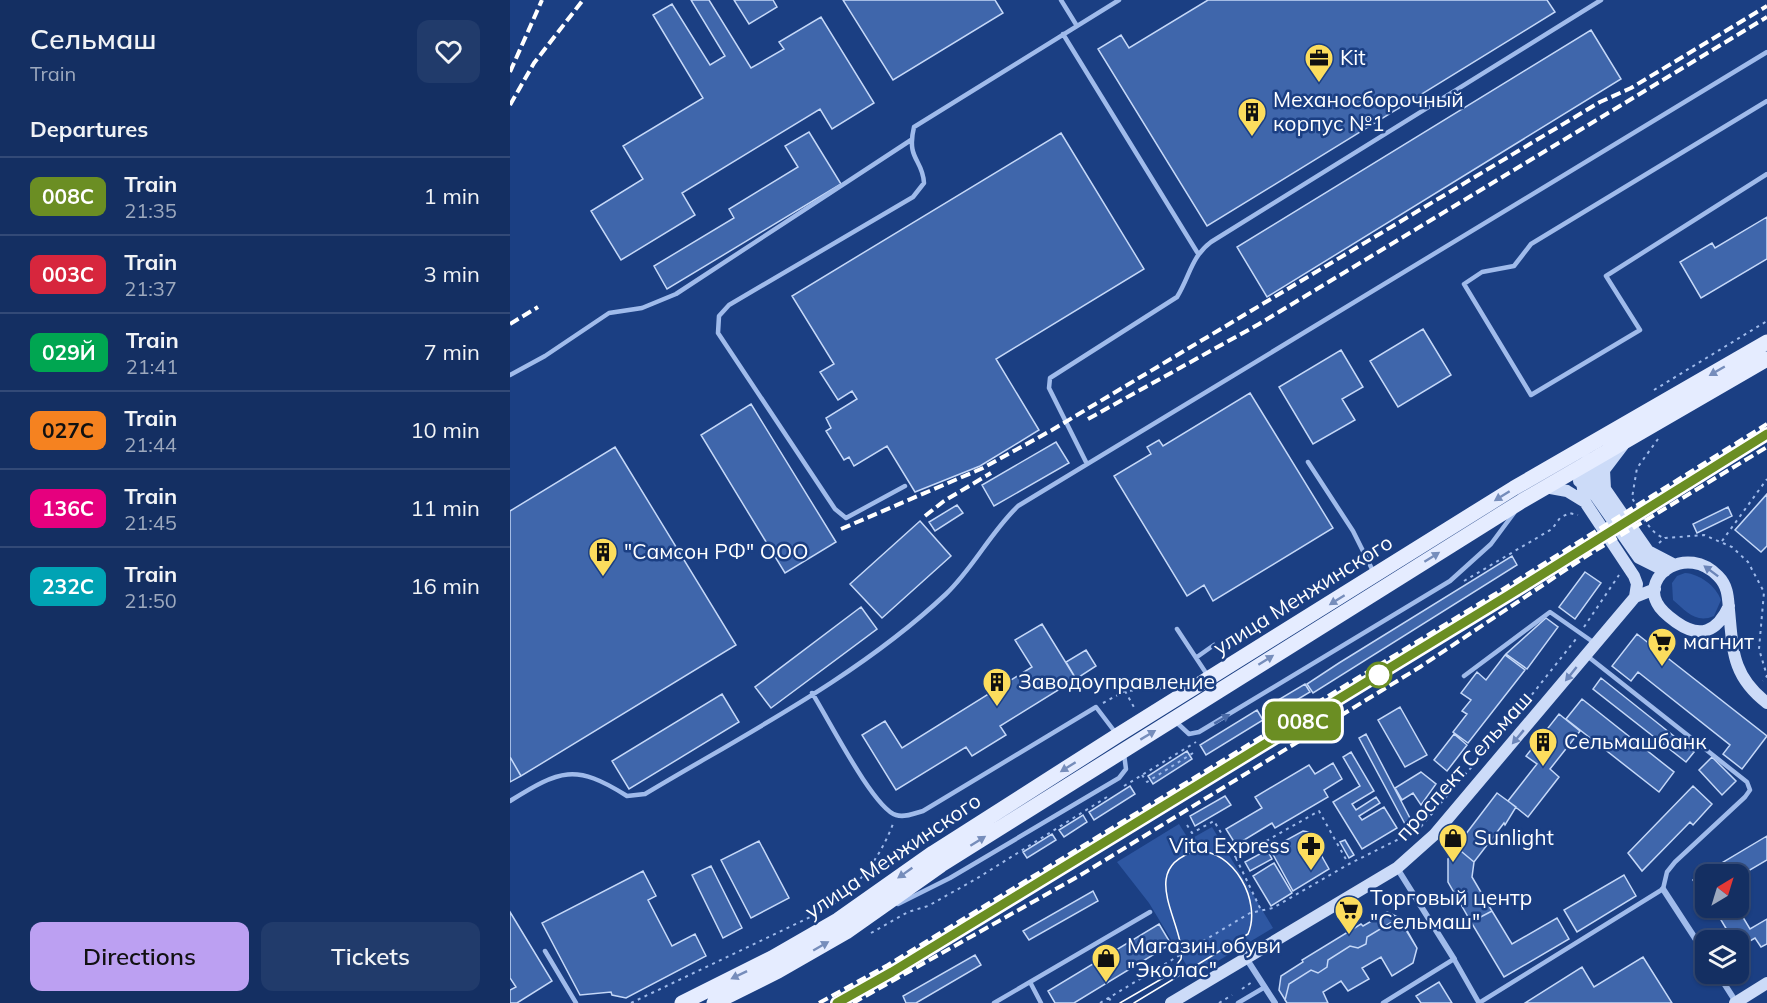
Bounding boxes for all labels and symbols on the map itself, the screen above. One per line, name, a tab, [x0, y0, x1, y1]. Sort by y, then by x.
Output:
office icon: Kit	[1303, 42, 1335, 84]
place label: Kit	[1340, 44, 1366, 70]
place label: Механосборочный корпус №1	[1273, 86, 1464, 136]
building icon: Механосборочный корпус №1	[1236, 96, 1268, 138]
one-way arrow	[1708, 366, 1725, 376]
one-way arrow	[1494, 491, 1510, 502]
street label: улица Менжинского	[1208, 528, 1397, 660]
building icon: "Самсон РФ" ООО	[587, 536, 619, 578]
place label: "Самсон РФ" ООО	[624, 538, 808, 564]
one-way arrow	[1424, 552, 1440, 563]
one-way arrow	[1704, 566, 1719, 578]
one-way arrow	[1329, 594, 1345, 605]
supermarket icon: магнит	[1646, 626, 1678, 668]
place label: магнит	[1683, 628, 1754, 654]
one-way arrow	[1258, 655, 1274, 666]
unlabelled marker	[1366, 662, 1392, 688]
building icon: Заводоуправление	[981, 666, 1013, 708]
one-way arrow	[1564, 666, 1577, 682]
place label: Заводоуправление	[1018, 668, 1215, 694]
street label: проспект Сельмаш	[1389, 685, 1537, 845]
line badge: 008С	[1261, 702, 1345, 740]
one-way arrow	[1214, 713, 1230, 724]
building icon: Сельмашбанк	[1527, 726, 1559, 768]
place label: Сельмашбанк	[1564, 728, 1707, 754]
one-way arrow	[1140, 729, 1156, 740]
one-way arrow	[1512, 729, 1525, 744]
one-way arrow	[1060, 761, 1076, 772]
street label: улица Менжинского	[800, 787, 985, 924]
shop icon: Sunlight	[1437, 822, 1469, 864]
place label: Sunlight	[1474, 824, 1554, 850]
pharmacy icon: Vita Express	[1295, 830, 1327, 872]
place label: Vita Express	[1169, 832, 1290, 858]
one-way arrow	[969, 836, 986, 847]
north arrow	[1695, 864, 1749, 918]
one-way arrow	[897, 867, 913, 879]
place label: Торговый центр "Сельмаш"	[1370, 884, 1532, 934]
supermarket icon: Торговый центр "Сельмаш"	[1333, 894, 1365, 936]
place label: Магазин обуви "Эколас"	[1127, 932, 1281, 982]
one-way arrow	[813, 941, 830, 951]
shop icon: Магазин обуви "Эколас"	[1090, 942, 1122, 984]
one-way arrow	[730, 970, 747, 979]

